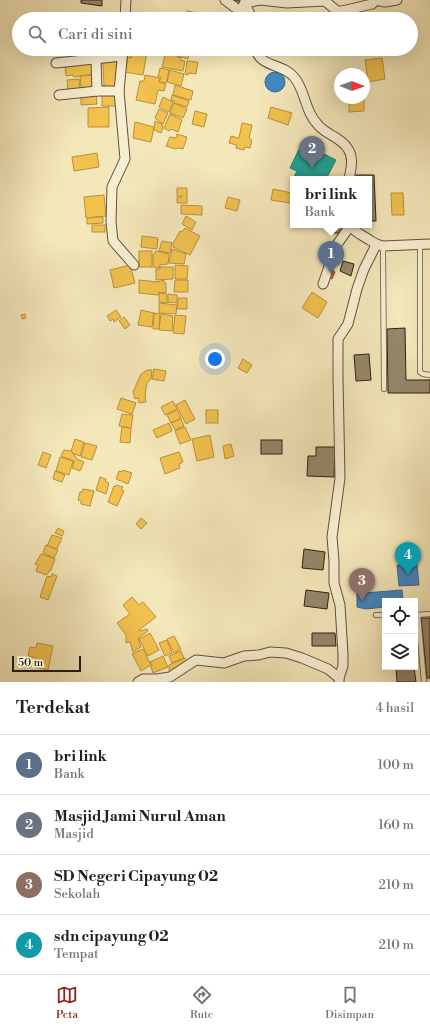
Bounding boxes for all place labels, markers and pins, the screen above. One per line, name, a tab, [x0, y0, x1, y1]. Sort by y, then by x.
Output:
pin: 2	[299, 136, 325, 169]
pin: 1	[318, 241, 344, 274]
pin: 4	[395, 542, 421, 575]
pin: 3	[349, 568, 375, 601]

